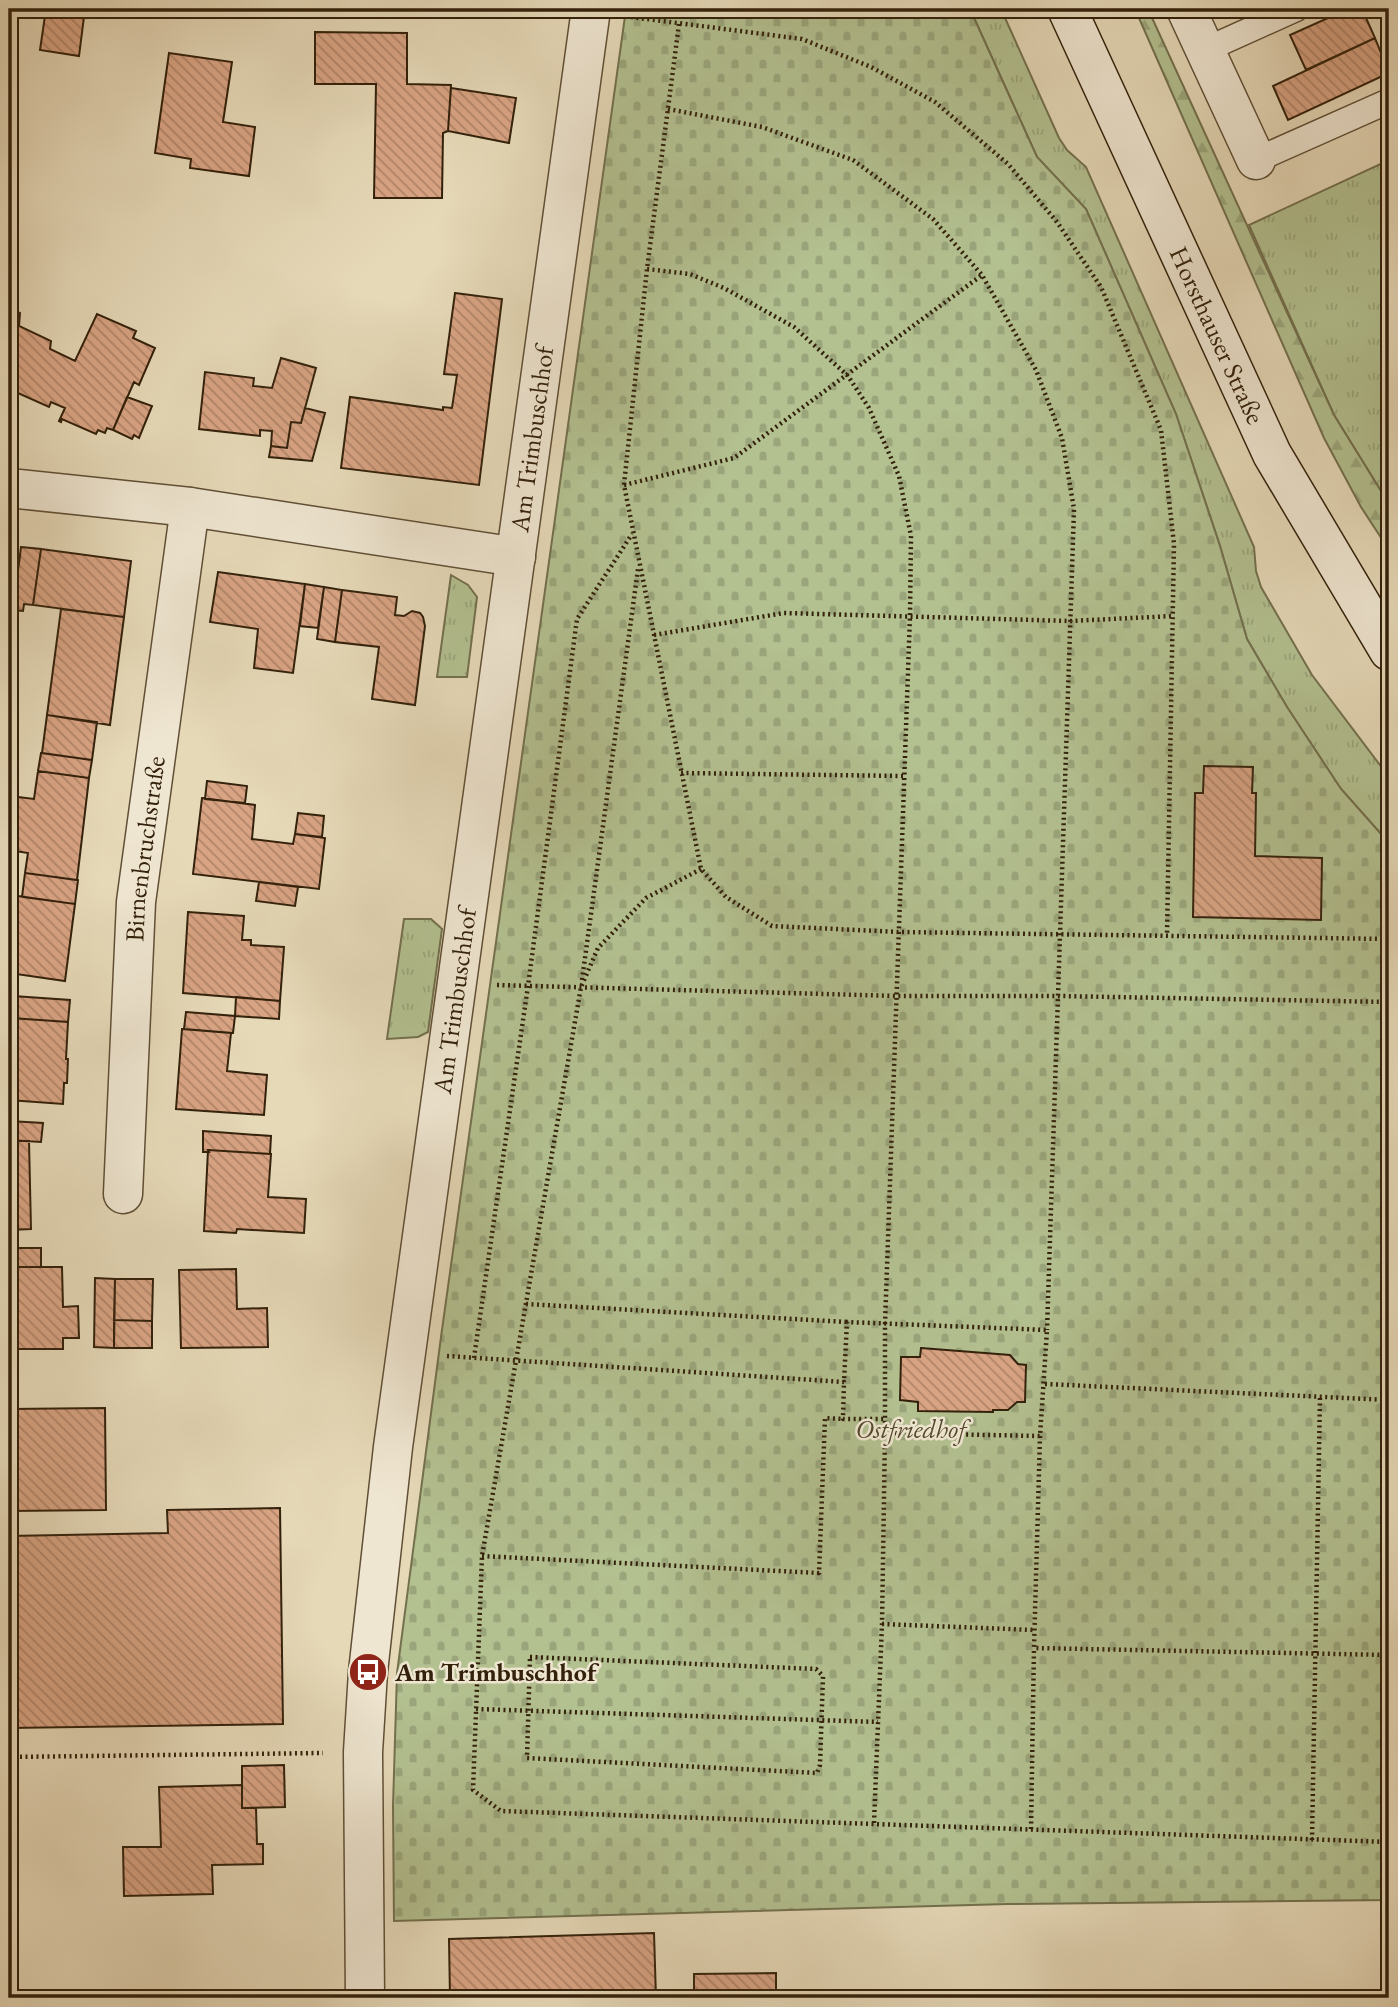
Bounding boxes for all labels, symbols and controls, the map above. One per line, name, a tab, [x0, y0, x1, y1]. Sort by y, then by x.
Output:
street label: Horsthauser Straße	[1162, 241, 1273, 429]
street label: Am Trimbuschhof	[502, 341, 562, 535]
street label: Birnenbruchstraße	[117, 754, 173, 942]
street label: Am Trimbuschhof	[425, 903, 484, 1097]
park label: Ostfriedhof	[856, 1412, 972, 1446]
bus stop icon: Am Trimbuschhof	[347, 1651, 389, 1693]
place label: Am Trimbuschhof	[394, 1655, 600, 1689]

